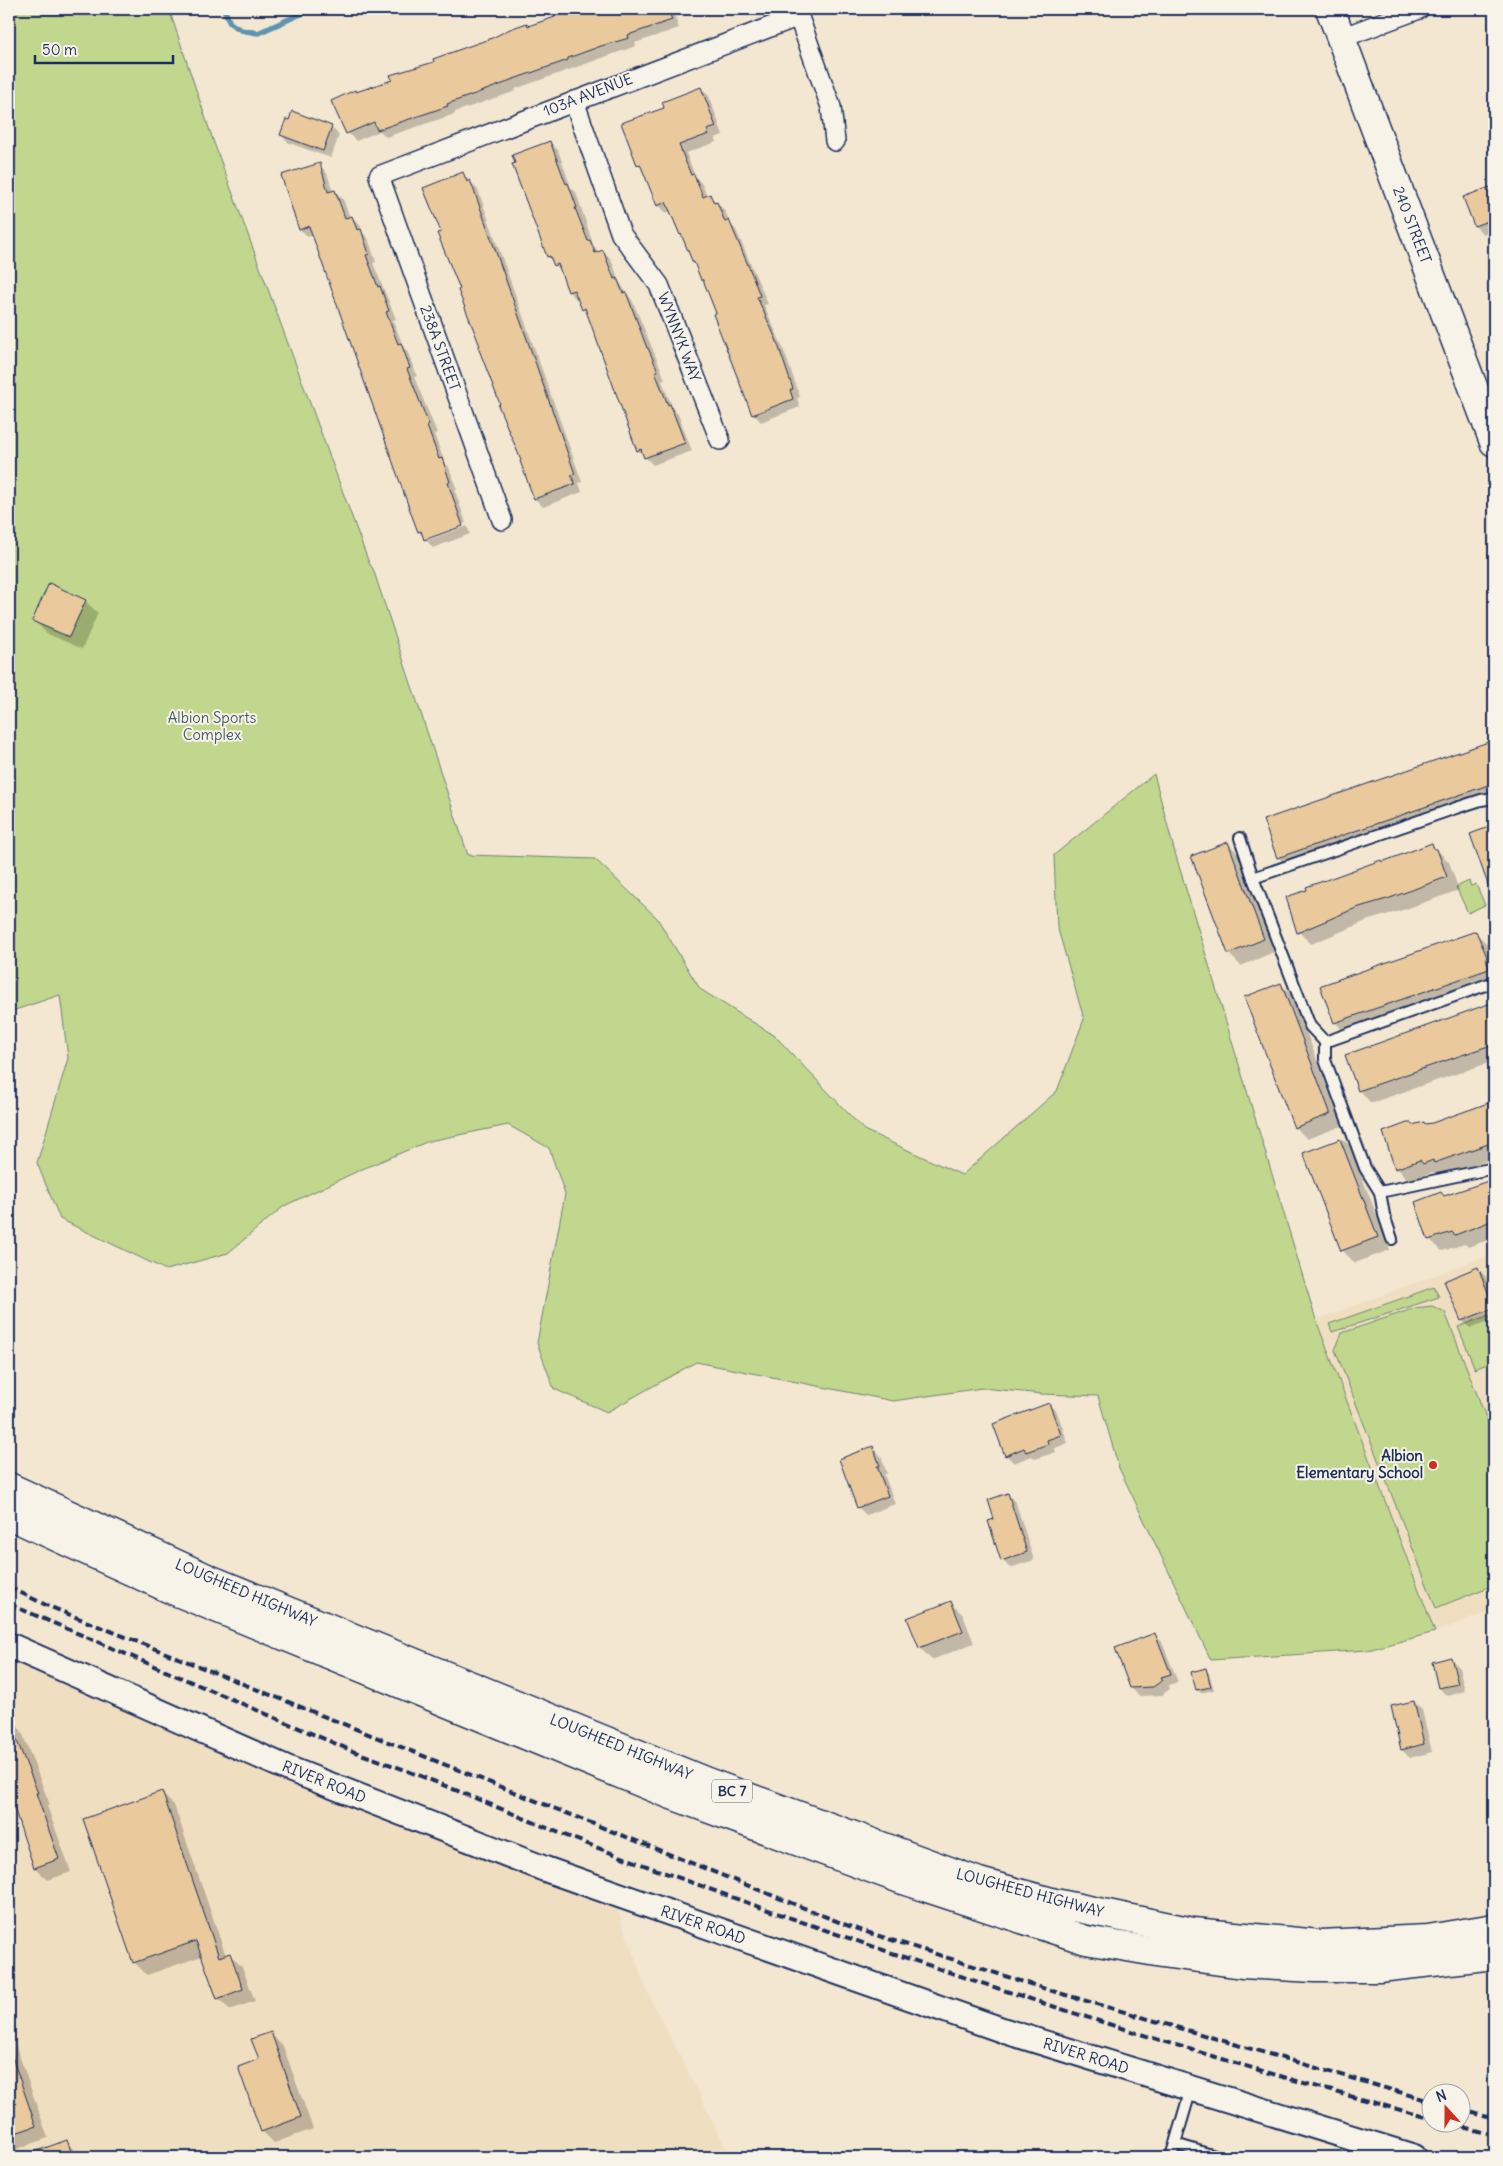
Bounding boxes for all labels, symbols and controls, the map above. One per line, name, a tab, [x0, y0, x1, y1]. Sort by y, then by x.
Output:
scale bar	[35, 32, 172, 64]
text: 50 m	[42, 40, 77, 59]
street label: 103A AVENUE	[540, 69, 635, 120]
street label: 240 STREET	[1389, 184, 1436, 266]
street label: WYNNYK WAY	[654, 289, 705, 385]
street label: 238A STREET	[416, 302, 465, 393]
park label: Albion Sports Complex	[168, 708, 256, 744]
place label: Albion Elementary School	[1296, 1446, 1423, 1483]
marker: Albion Elementary School	[1427, 1459, 1439, 1471]
street label: LOUGHEED HIGHWAY	[173, 1554, 321, 1631]
street label: LOUGHEED HIGHWAY	[547, 1709, 696, 1784]
street label: RIVER ROAD	[279, 1756, 369, 1807]
road number: BC 7	[712, 1780, 752, 1802]
street label: LOUGHEED HIGHWAY	[954, 1864, 1107, 1922]
street label: RIVER ROAD	[658, 1901, 748, 1948]
street label: RIVER ROAD	[1041, 2033, 1131, 2078]
north arrow	[1420, 2084, 1470, 2134]
text: N	[1434, 2086, 1449, 2106]

